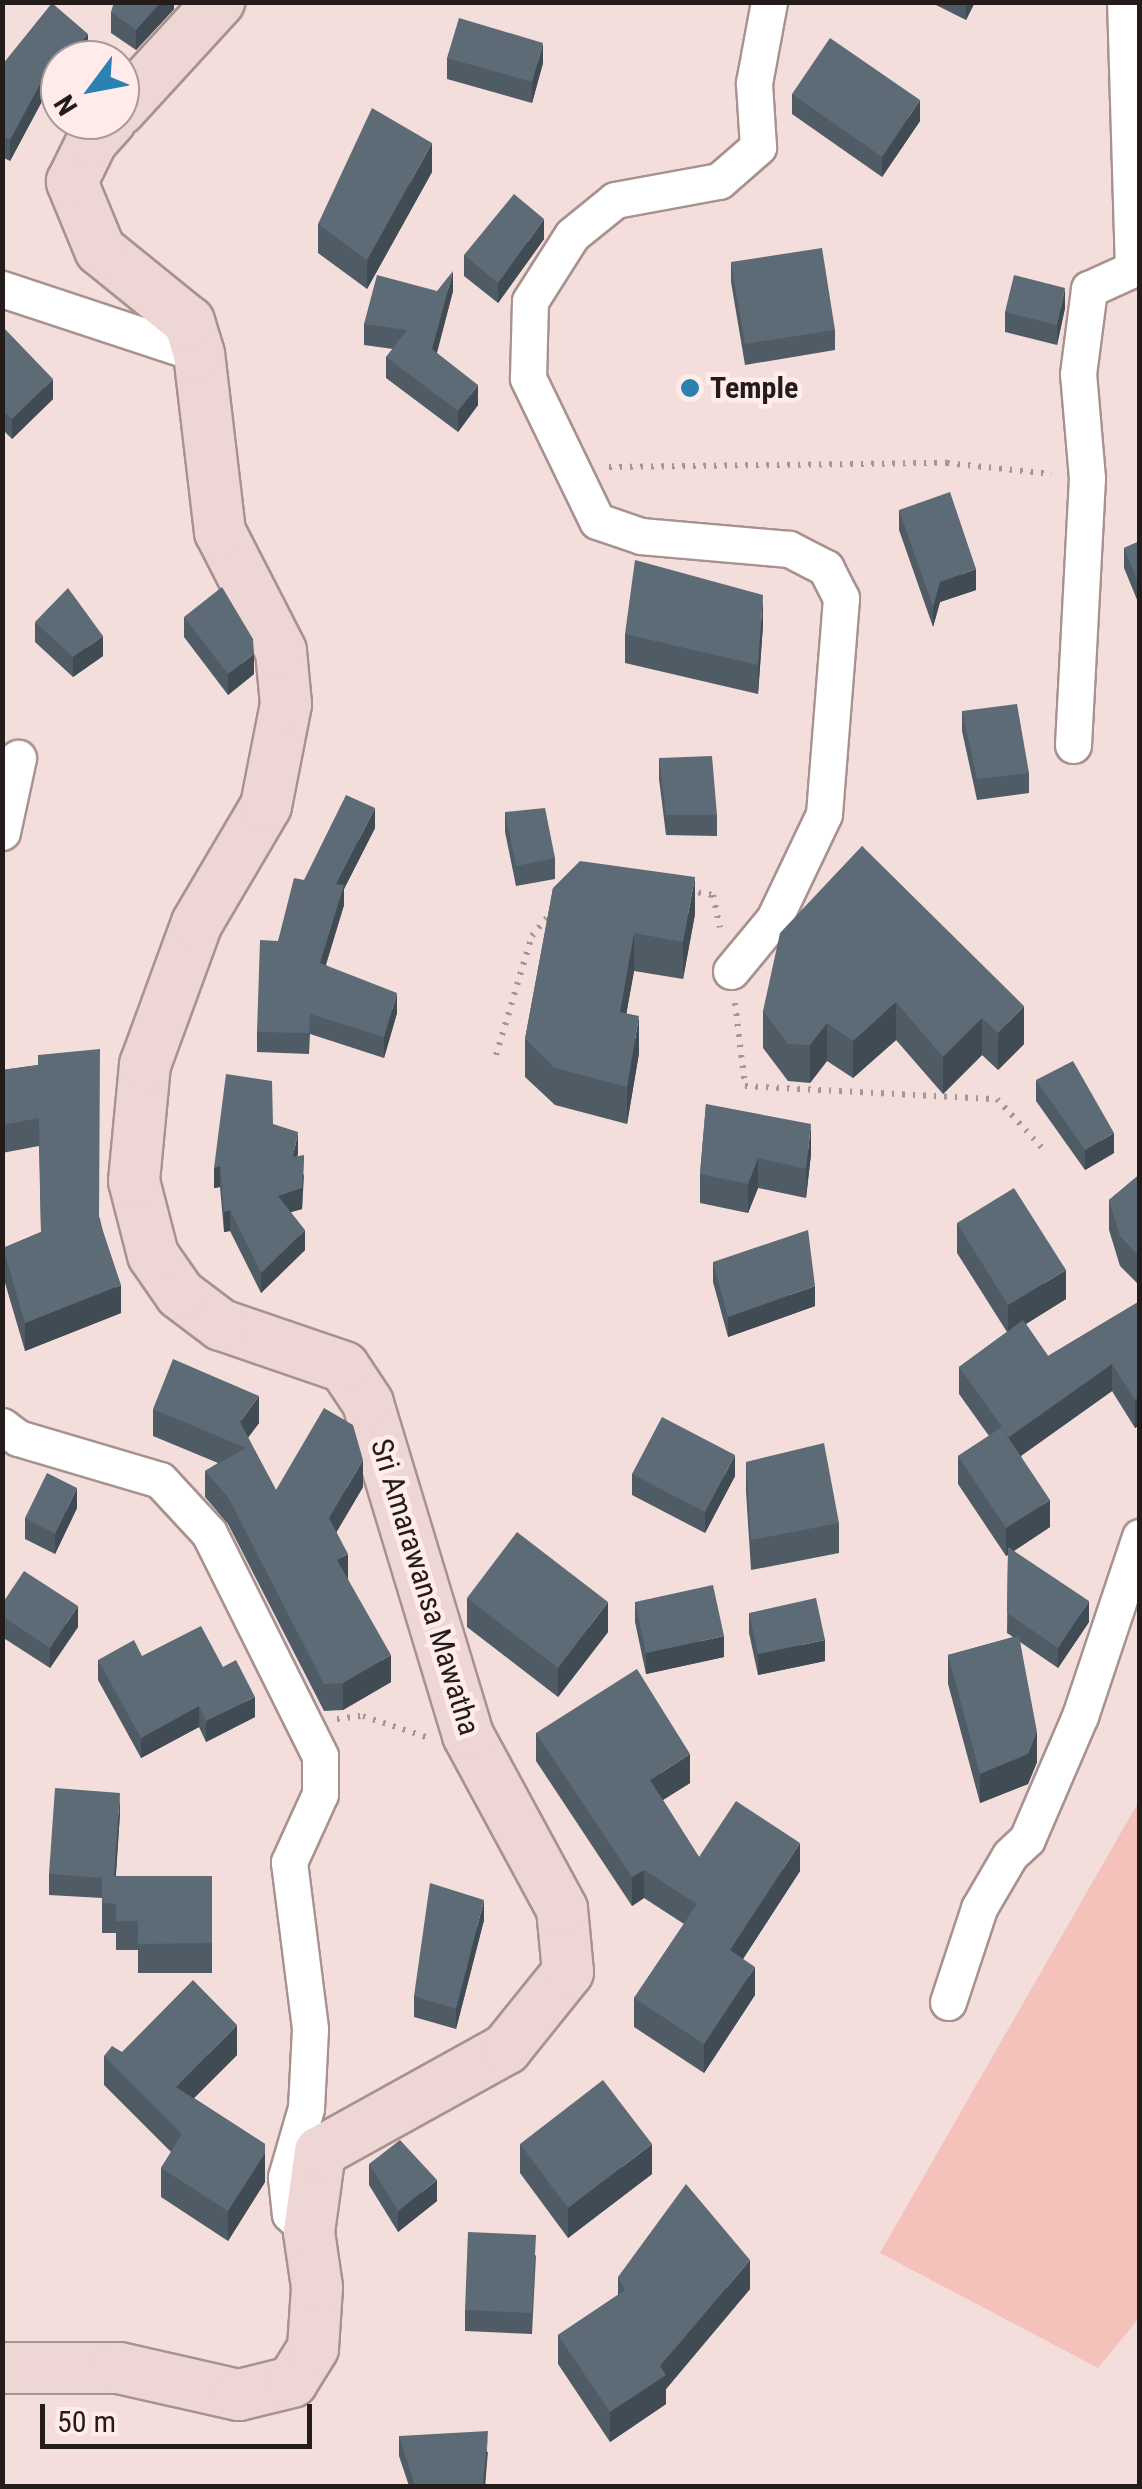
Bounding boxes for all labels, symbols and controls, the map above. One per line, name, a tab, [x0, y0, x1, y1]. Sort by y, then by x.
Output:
north arrow	[40, 40, 140, 140]
text: N	[47, 89, 84, 121]
place label: Temple	[710, 370, 798, 406]
marker: Temple	[679, 377, 701, 399]
street label: Sri Amarawansa Mawatha	[363, 1435, 487, 1739]
scale bar	[45, 2384, 318, 2446]
text: 50 m	[57, 2404, 116, 2439]

